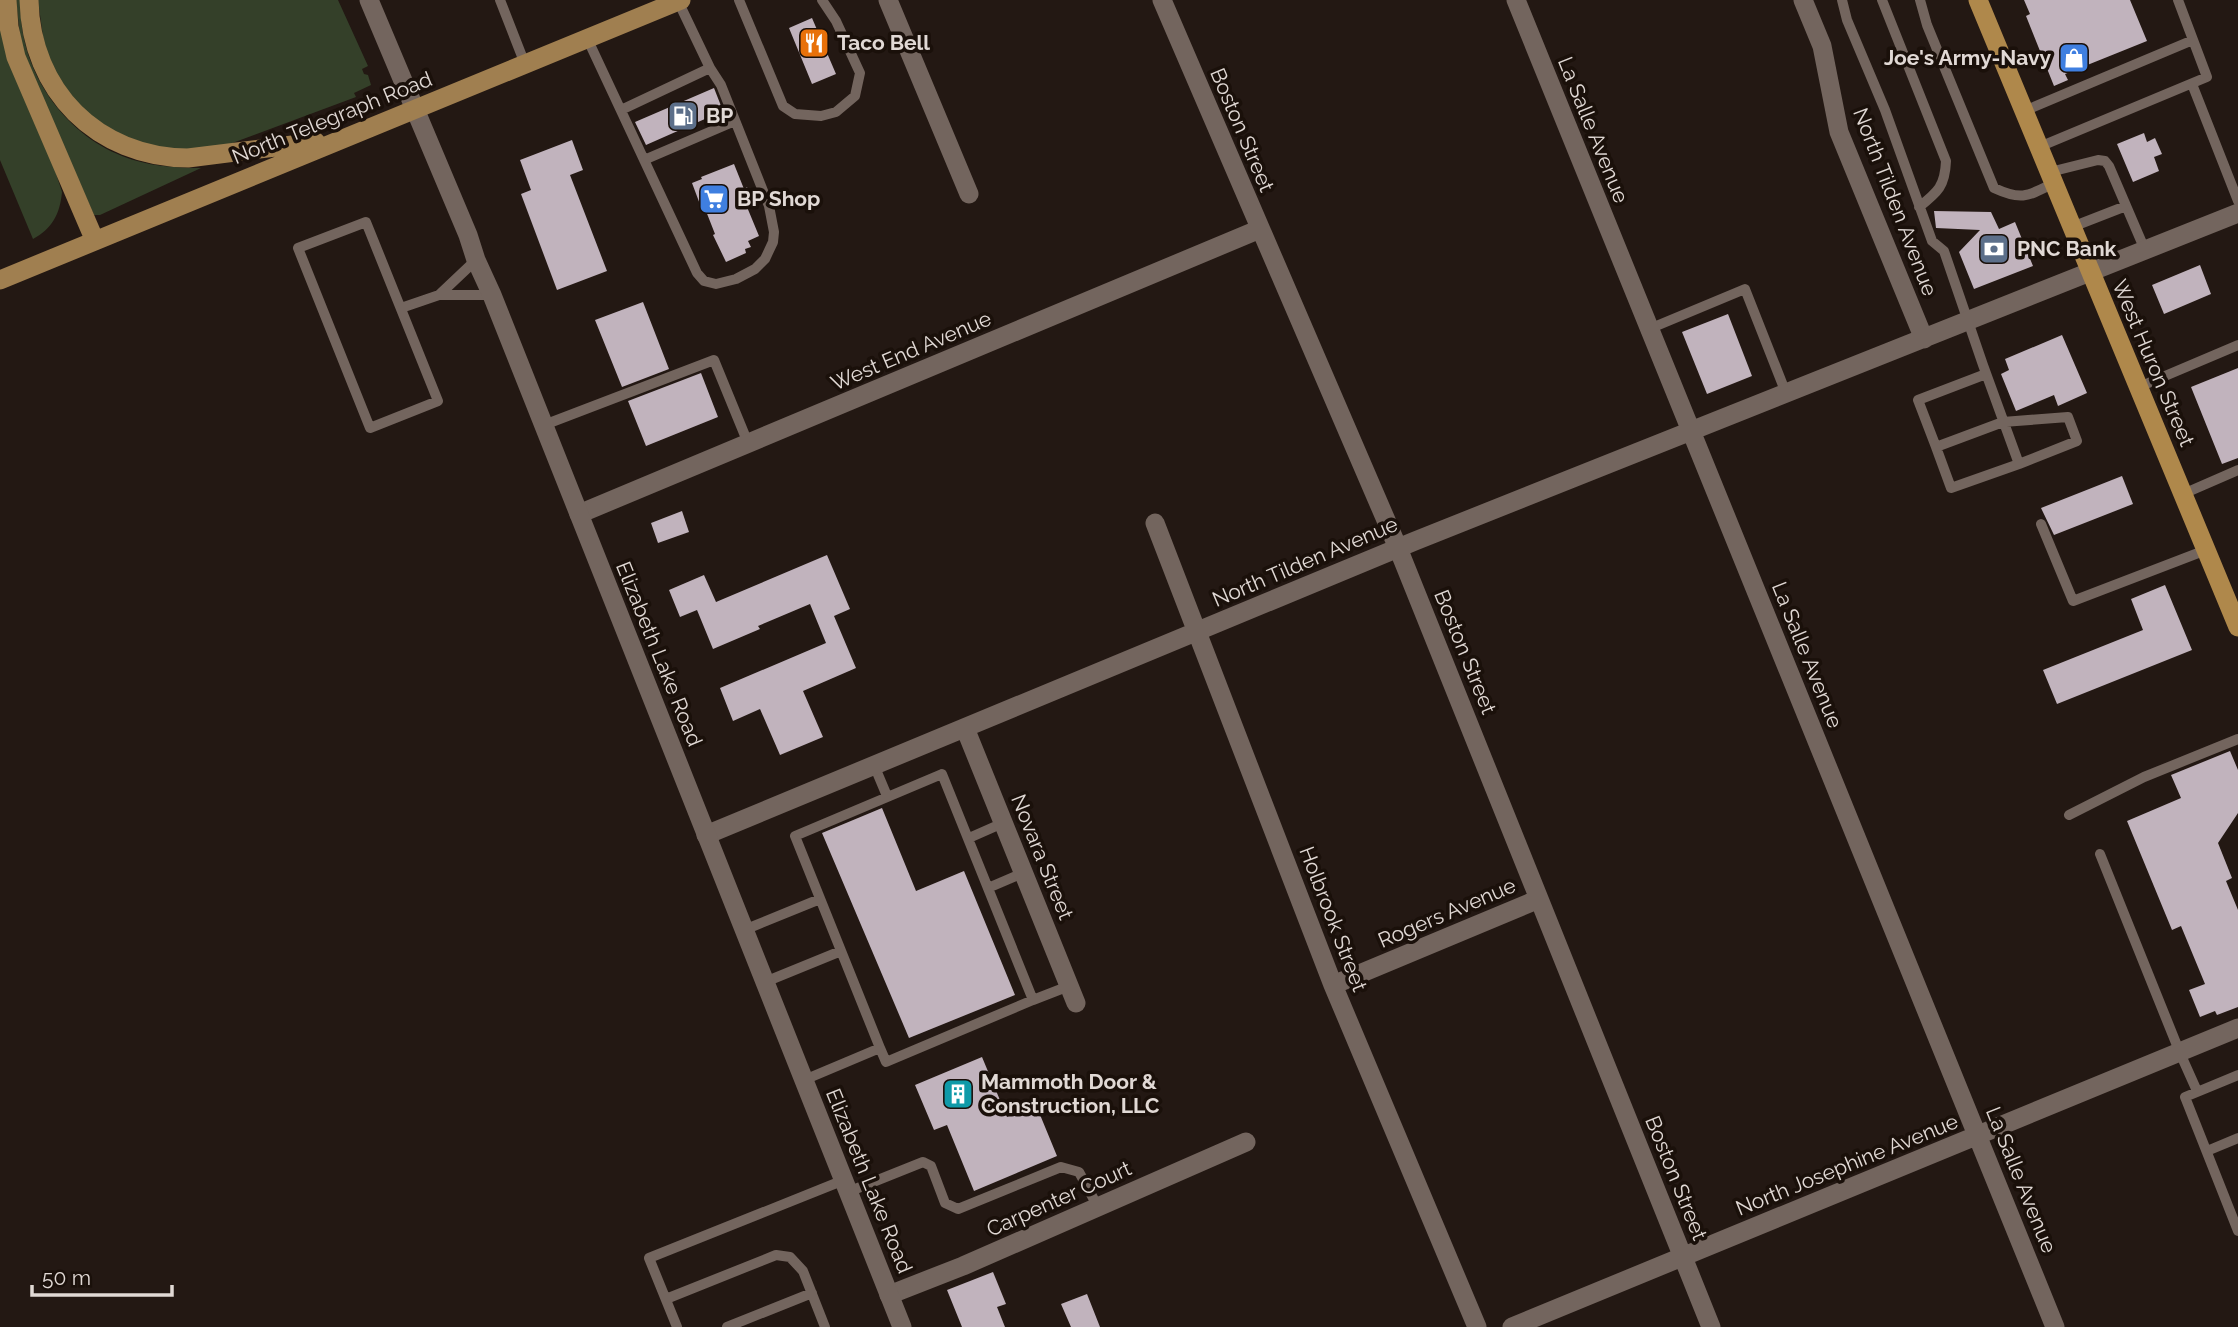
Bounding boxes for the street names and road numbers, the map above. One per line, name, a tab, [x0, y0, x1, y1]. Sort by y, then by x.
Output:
street label: La Salle Avenue	[1553, 53, 1634, 207]
street label: Boston Street	[1205, 64, 1280, 195]
street label: North Telegraph Road	[228, 66, 435, 169]
street label: North Tilden Avenue	[1848, 104, 1943, 299]
street label: West Huron Street	[2107, 276, 2200, 450]
street label: West End Avenue	[827, 305, 995, 396]
street label: North Tilden Avenue	[1208, 511, 1401, 612]
street label: Elizabeth Lake Road	[611, 558, 708, 750]
street label: La Salle Avenue	[1767, 578, 1848, 732]
street label: Boston Street	[1429, 586, 1502, 718]
street label: Novara Street	[1006, 791, 1079, 923]
street label: Holbrook Street	[1294, 843, 1373, 995]
street label: Rogers Avenue	[1374, 872, 1519, 953]
street label: Elizabeth Lake Road	[821, 1085, 918, 1277]
street label: La Salle Avenue	[1981, 1103, 2062, 1257]
street label: North Josephine Avenue	[1732, 1108, 1962, 1221]
street label: Boston Street	[1640, 1112, 1713, 1244]
street label: Carpenter Court	[983, 1155, 1135, 1242]

